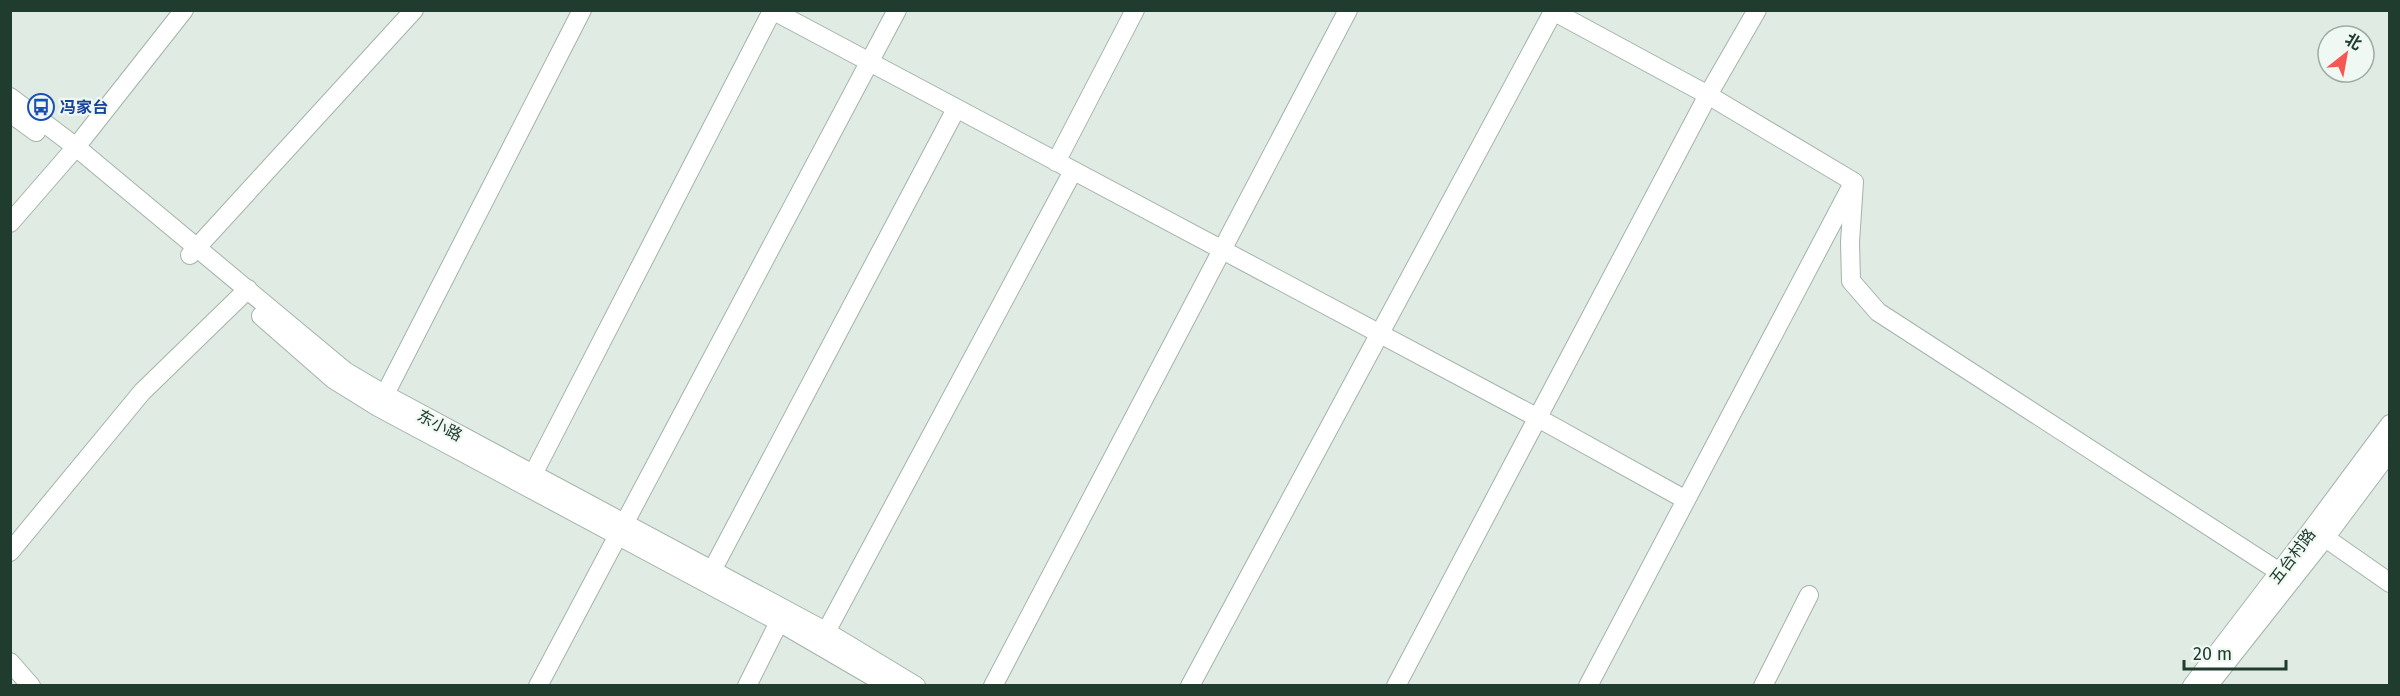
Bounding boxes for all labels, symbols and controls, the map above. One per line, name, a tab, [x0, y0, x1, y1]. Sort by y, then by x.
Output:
north arrow	[2316, 24, 2376, 84]
text: 北	[2342, 29, 2365, 54]
bus stop icon: 冯家台	[26, 92, 56, 122]
place label: 冯家台	[60, 98, 108, 117]
street label: 东小路	[414, 406, 465, 445]
street label: 五台村路	[2266, 525, 2319, 588]
scale bar	[2184, 633, 2286, 671]
text: 20 m	[2193, 643, 2232, 665]

